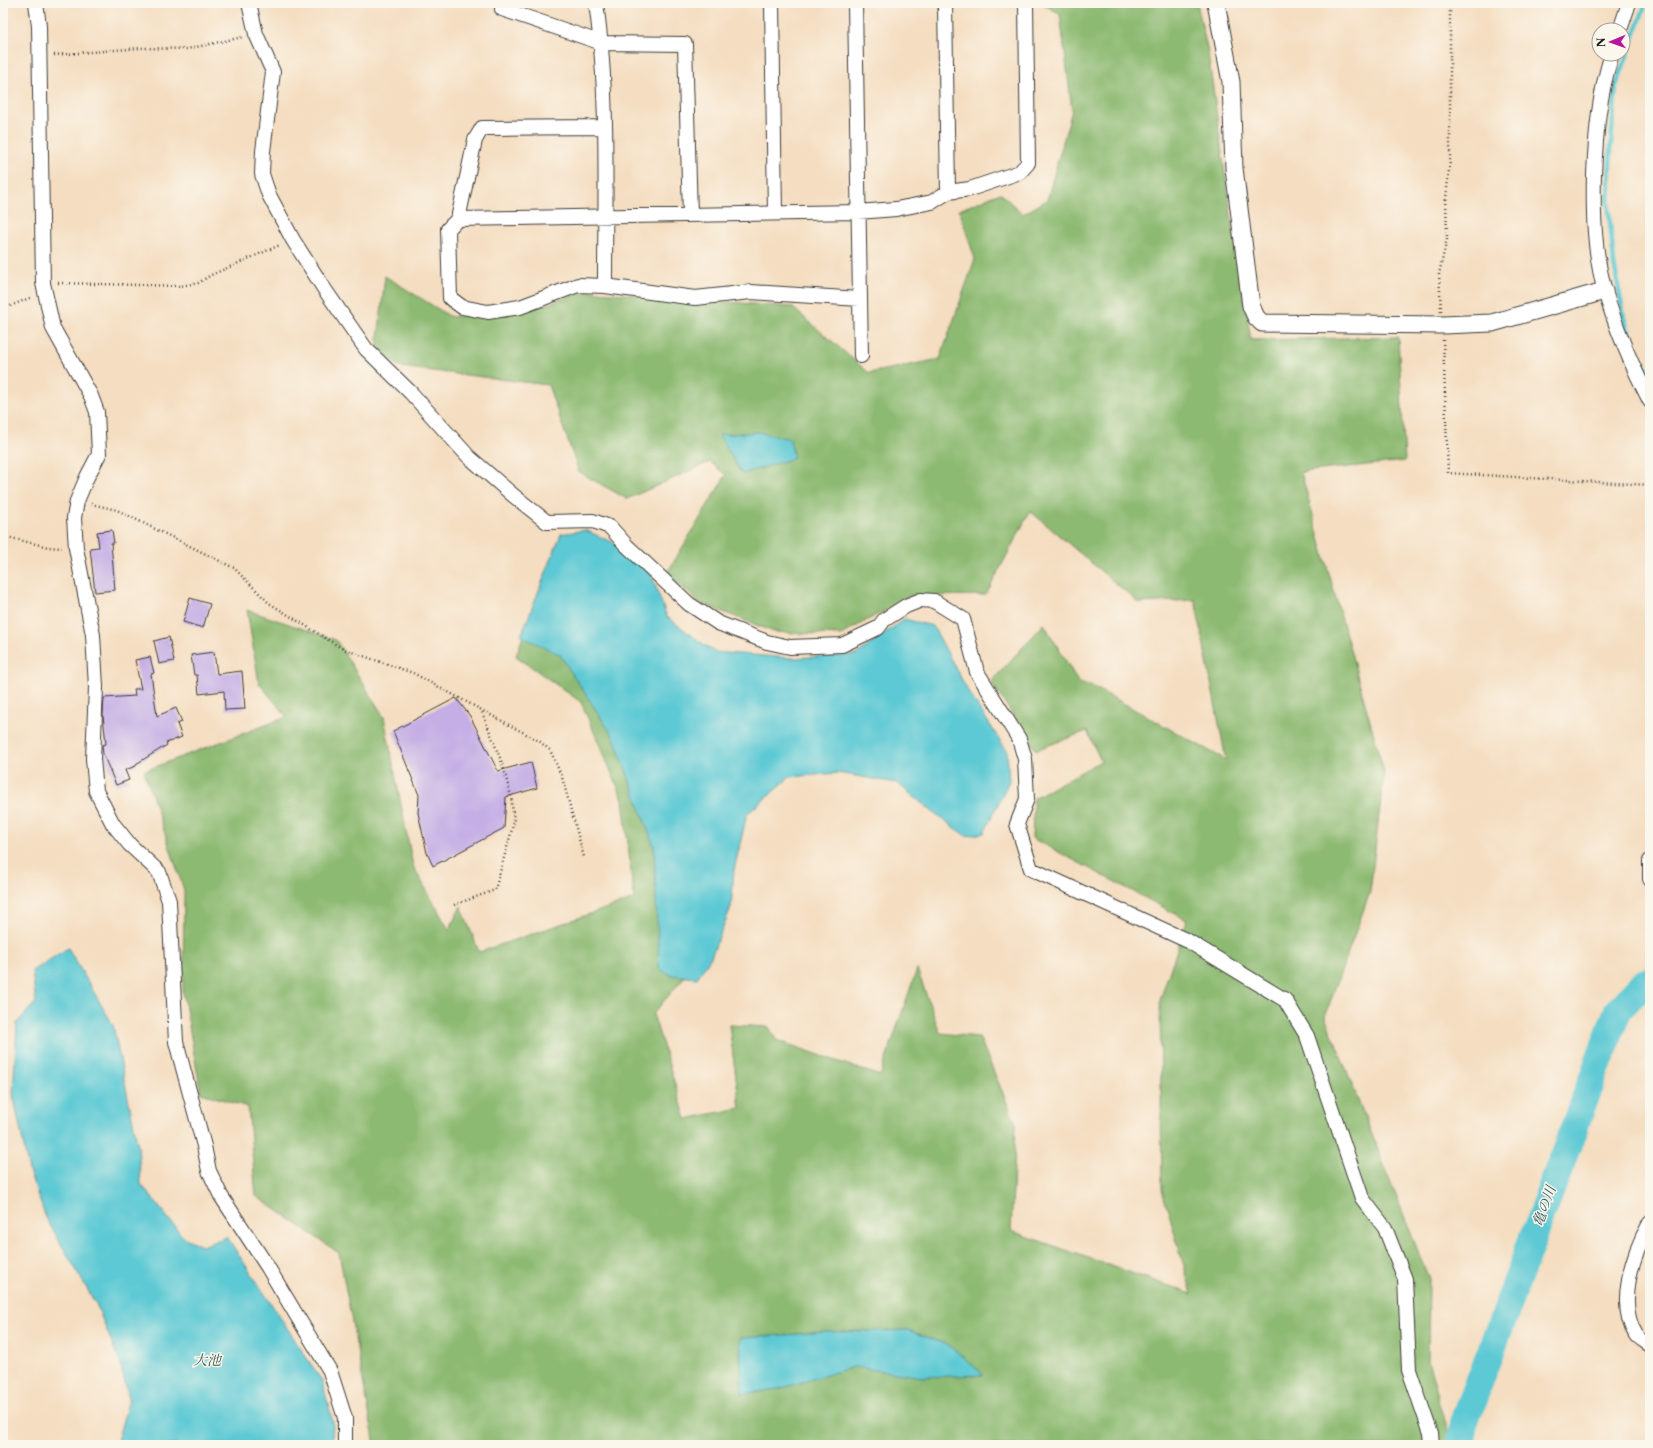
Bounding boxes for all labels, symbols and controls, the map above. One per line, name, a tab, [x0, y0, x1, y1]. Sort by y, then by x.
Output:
north arrow	[1591, 22, 1631, 62]
text: N	[1594, 37, 1608, 47]
water label: 亀の川	[1528, 1181, 1560, 1229]
water label: 大池	[193, 1351, 223, 1369]

